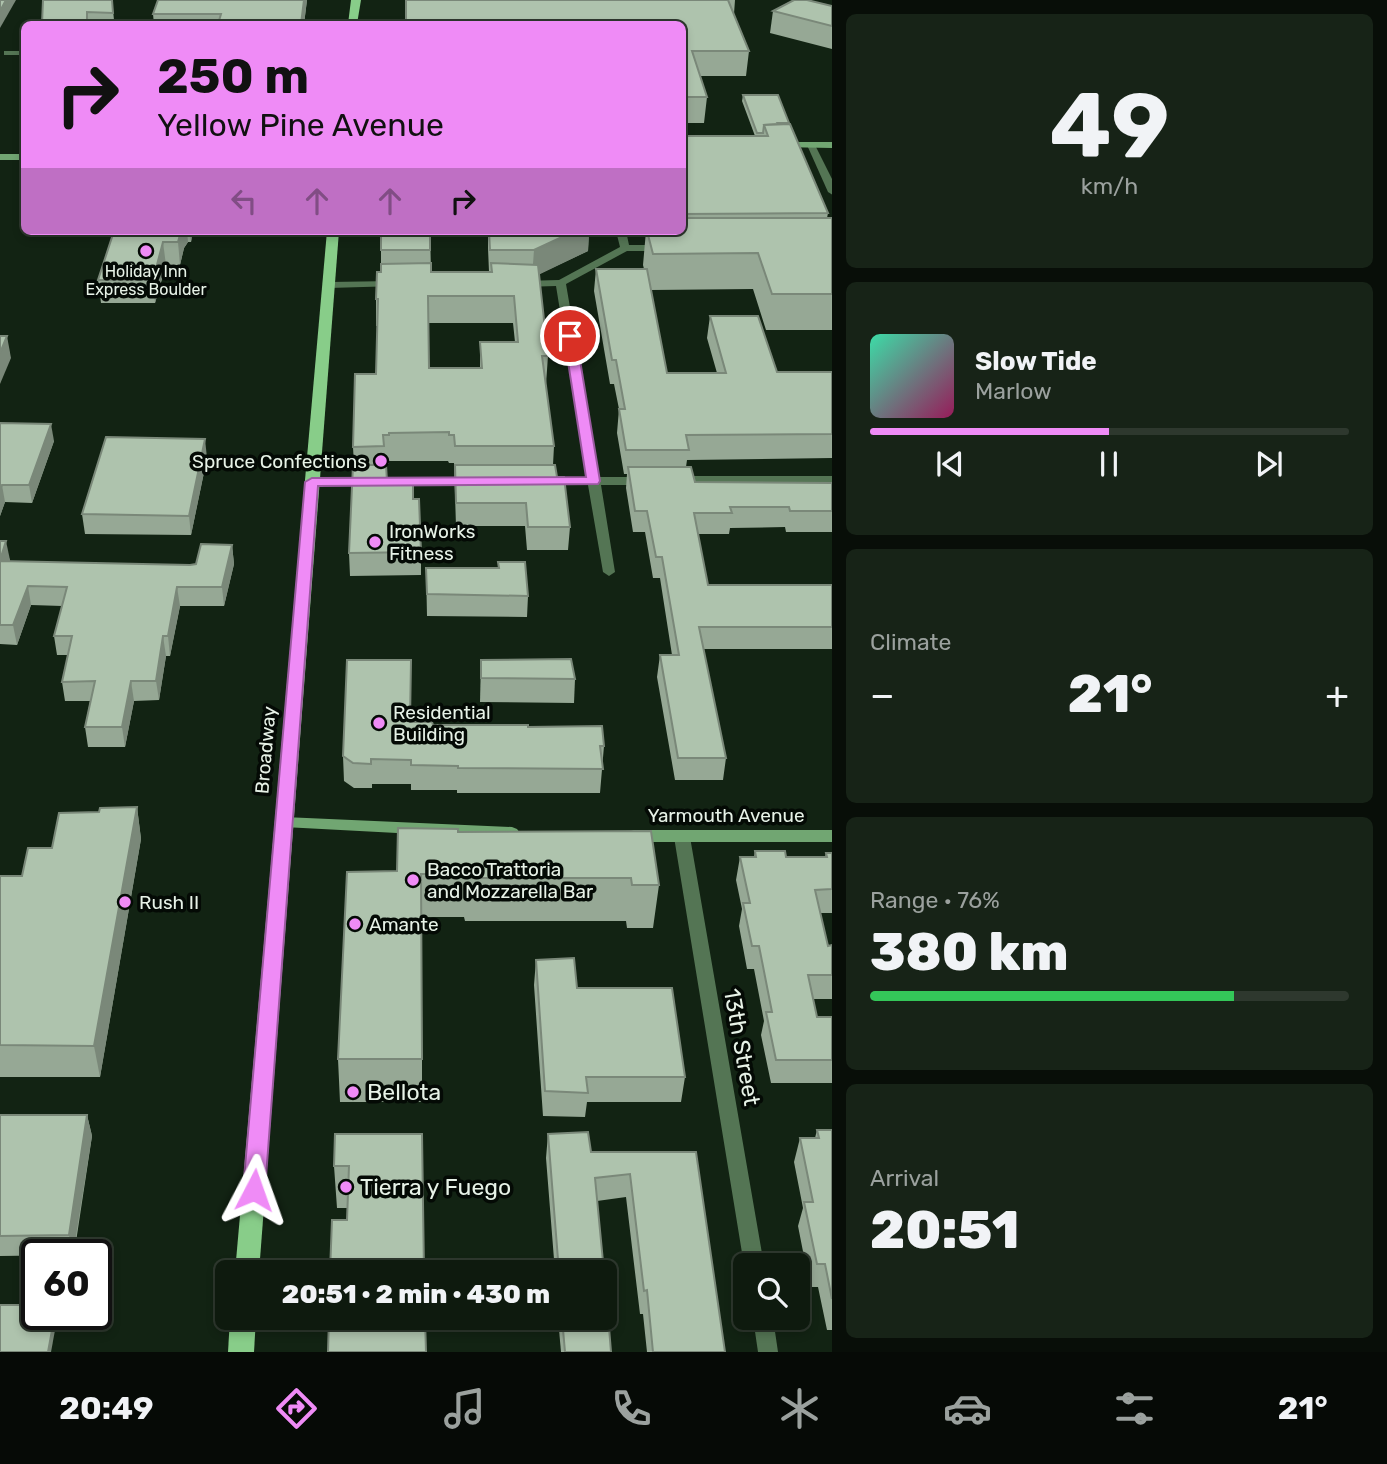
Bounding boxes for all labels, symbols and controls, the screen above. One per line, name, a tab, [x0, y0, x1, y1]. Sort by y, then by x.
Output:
text: 250 m	[157, 47, 309, 105]
icon: right	[42, 49, 133, 140]
text: 49	[1049, 72, 1170, 180]
text: Yellow Pine Avenue	[157, 106, 444, 144]
text: km/h	[1081, 172, 1138, 200]
icon: left	[225, 182, 263, 220]
icon: ahead	[298, 182, 336, 220]
icon: ahead	[371, 182, 409, 220]
icon: right	[444, 182, 482, 220]
marker: Holiday Inn Express Boulder	[138, 243, 154, 259]
place label: Holiday Inn Express Boulder	[86, 262, 206, 299]
pin	[540, 306, 600, 366]
icon: arrive	[551, 317, 589, 355]
text: Slow Tide	[975, 346, 1097, 377]
text: Marlow	[975, 377, 1052, 405]
icon: previous	[931, 445, 969, 483]
icon: pause	[1090, 445, 1128, 483]
icon: next	[1250, 445, 1288, 483]
place label: Spruce Confections	[192, 450, 367, 473]
marker: Spruce Confections	[373, 453, 389, 469]
place label: IronWorks Fitness	[389, 520, 476, 565]
marker: IronWorks Fitness	[367, 534, 383, 550]
text: Climate	[870, 628, 951, 656]
text: 21°	[1068, 663, 1152, 725]
text: −	[870, 672, 895, 718]
text: +	[1325, 672, 1349, 718]
place label: Residential Building	[393, 701, 491, 746]
street label: Broadway	[250, 705, 281, 795]
marker: Residential Building	[371, 715, 387, 731]
street label: Yarmouth Avenue	[647, 804, 805, 827]
place label: Bacco Trattoria and Mozzarella Bar	[427, 858, 594, 903]
marker: Bacco Trattoria and Mozzarella Bar	[405, 872, 421, 888]
text: Range · 76%	[870, 886, 1000, 914]
place label: Rush II	[139, 891, 199, 914]
marker: Rush II	[117, 894, 133, 910]
place label: Amante	[369, 913, 439, 936]
marker: Amante	[347, 916, 363, 932]
text: 380 km	[870, 921, 1069, 983]
street label: 13th Street	[718, 986, 766, 1108]
place label: Bellota	[367, 1078, 441, 1106]
marker: Bellota	[345, 1084, 361, 1100]
position arrow	[217, 1153, 291, 1227]
text: Arrival	[870, 1164, 939, 1192]
place label: Tierra y Fuego	[360, 1173, 511, 1201]
marker: Tierra y Fuego	[338, 1179, 354, 1195]
text: 20:51	[870, 1199, 1019, 1261]
speed limit sign: 60	[21, 1239, 112, 1330]
map controls	[733, 1253, 810, 1330]
button: search	[733, 1253, 810, 1330]
text: 20:51 · 2 min · 430 m	[282, 1279, 550, 1310]
icon: directions	[272, 1384, 321, 1433]
icon: music	[440, 1384, 489, 1433]
icon: phone	[607, 1384, 656, 1433]
icon: climate	[775, 1384, 824, 1433]
icon: car	[943, 1384, 992, 1433]
icon: filters	[1110, 1384, 1159, 1433]
text: 20:49	[59, 1389, 153, 1427]
text: 21°	[1278, 1389, 1328, 1427]

